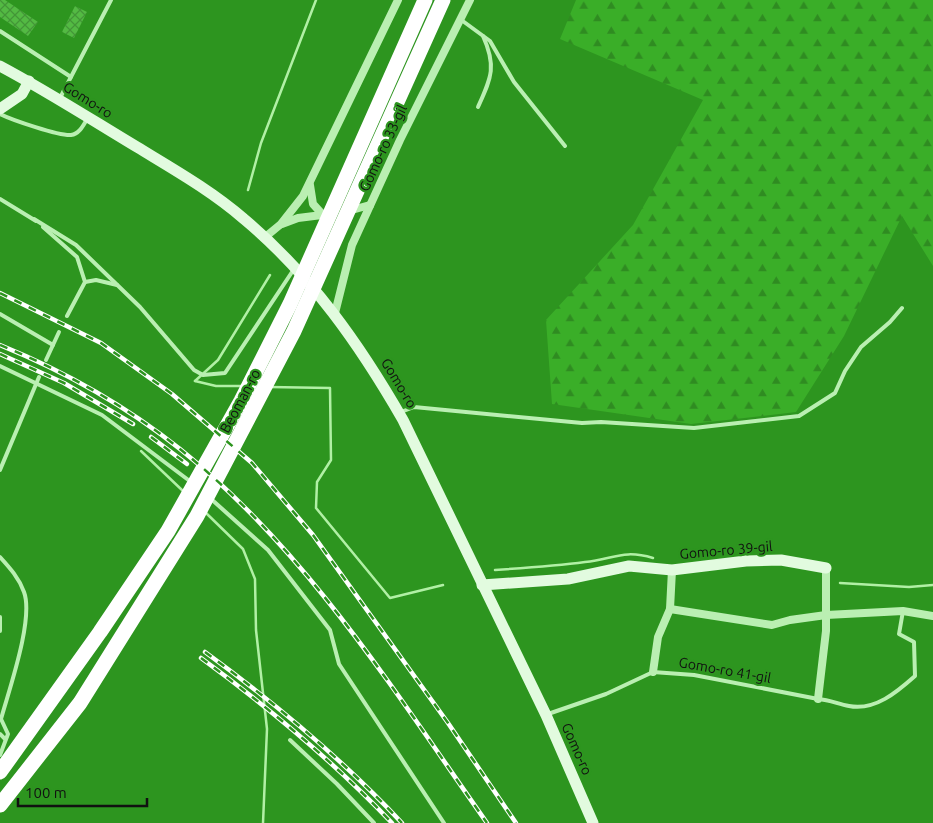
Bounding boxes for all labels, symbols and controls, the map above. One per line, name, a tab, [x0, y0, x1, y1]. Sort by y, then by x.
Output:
street label: Gomo-ro	[60, 79, 116, 121]
street label: Gomo-ro 33-gil	[356, 102, 410, 194]
street label: Gomo-ro	[378, 355, 420, 411]
street label: Beoman-ro	[217, 367, 263, 435]
street label: Gomo-ro 39-gil	[679, 538, 774, 562]
street label: Gomo-ro 41-gil	[678, 654, 773, 686]
street label: Gomo-ro	[558, 720, 596, 778]
scale bar	[18, 776, 146, 808]
text: 100 m	[25, 784, 67, 801]

